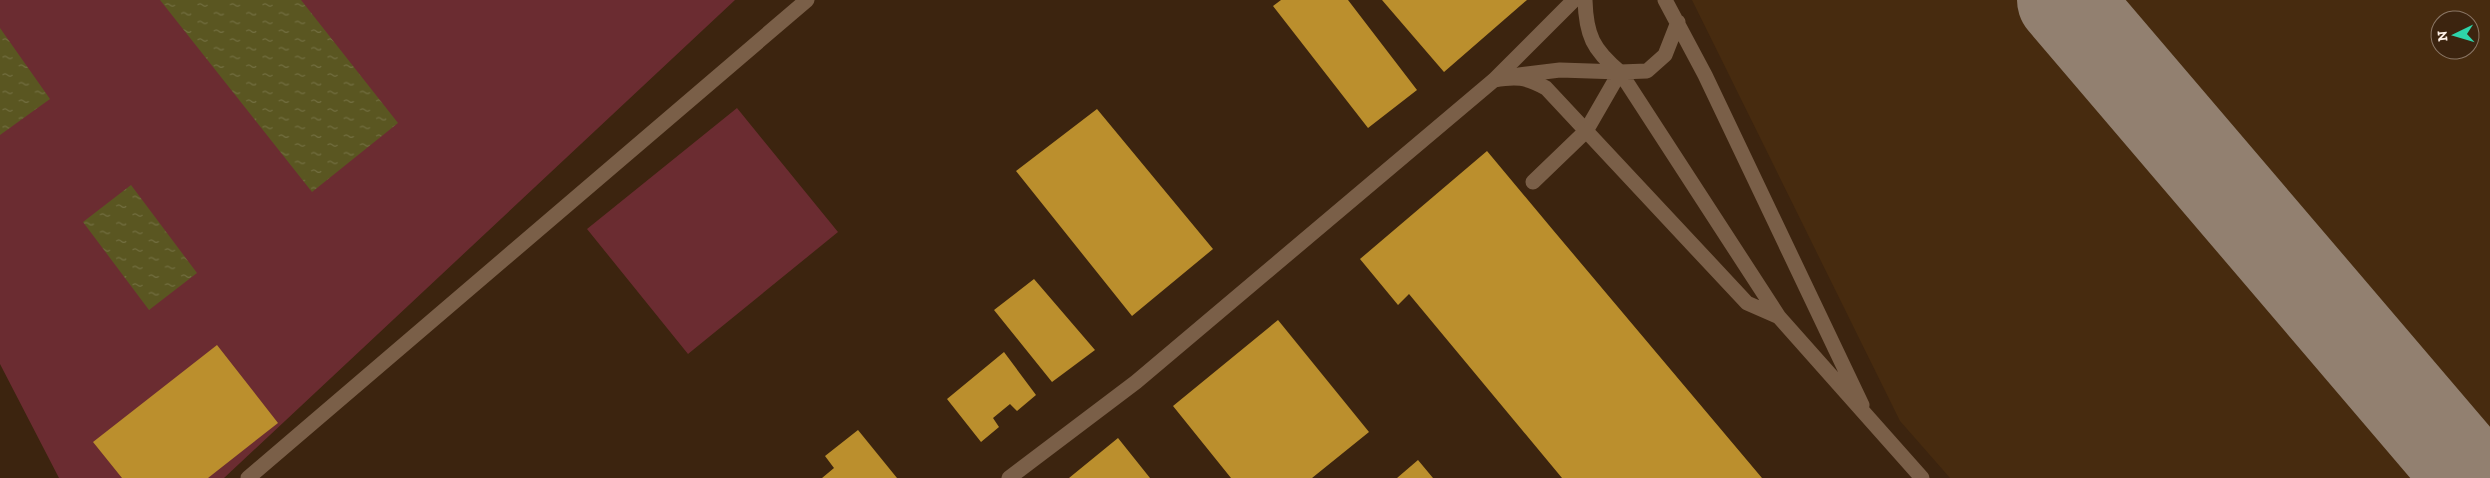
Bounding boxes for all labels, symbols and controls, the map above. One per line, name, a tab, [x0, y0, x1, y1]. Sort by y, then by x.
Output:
north arrow	[2430, 10, 2480, 60]
text: N	[2434, 30, 2451, 42]

